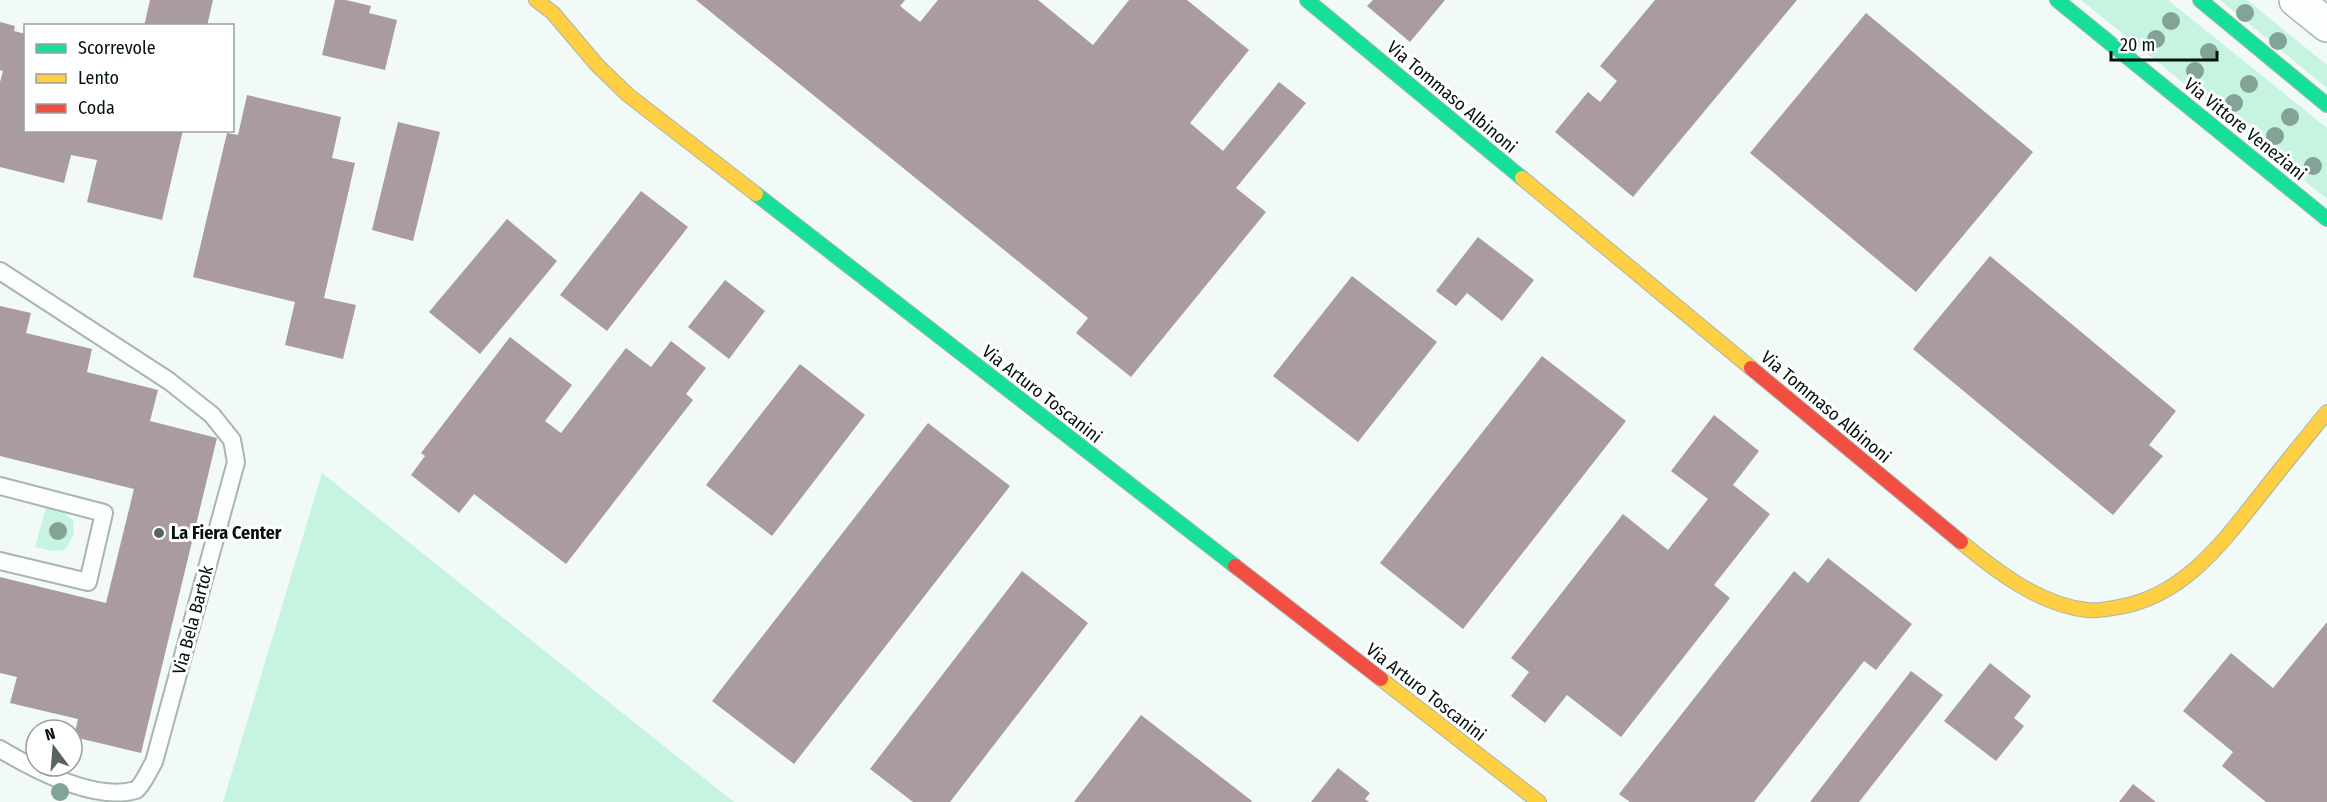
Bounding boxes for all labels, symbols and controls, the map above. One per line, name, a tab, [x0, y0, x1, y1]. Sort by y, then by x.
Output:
legend	[24, 24, 234, 132]
scale bar	[2111, 24, 2218, 62]
text: 20 m	[2120, 34, 2155, 56]
street label: Via Tommaso Albinoni	[1383, 36, 1521, 158]
text: Scorrevole	[78, 37, 156, 59]
text: Lento	[78, 67, 119, 89]
street label: Via Vittore Veneziani	[2180, 73, 2310, 185]
text: Coda	[78, 97, 115, 119]
street label: Via Arturo Toscanini	[978, 340, 1106, 448]
street label: Via Tommaso Albinoni	[1757, 346, 1895, 468]
place label: La Fiera Center	[171, 522, 282, 544]
marker: La Fiera Center	[152, 526, 166, 540]
street label: Via Bela Bartok	[168, 563, 218, 677]
street label: Via Arturo Toscanini	[1362, 638, 1490, 746]
north arrow	[24, 718, 84, 778]
text: N	[43, 724, 57, 745]

